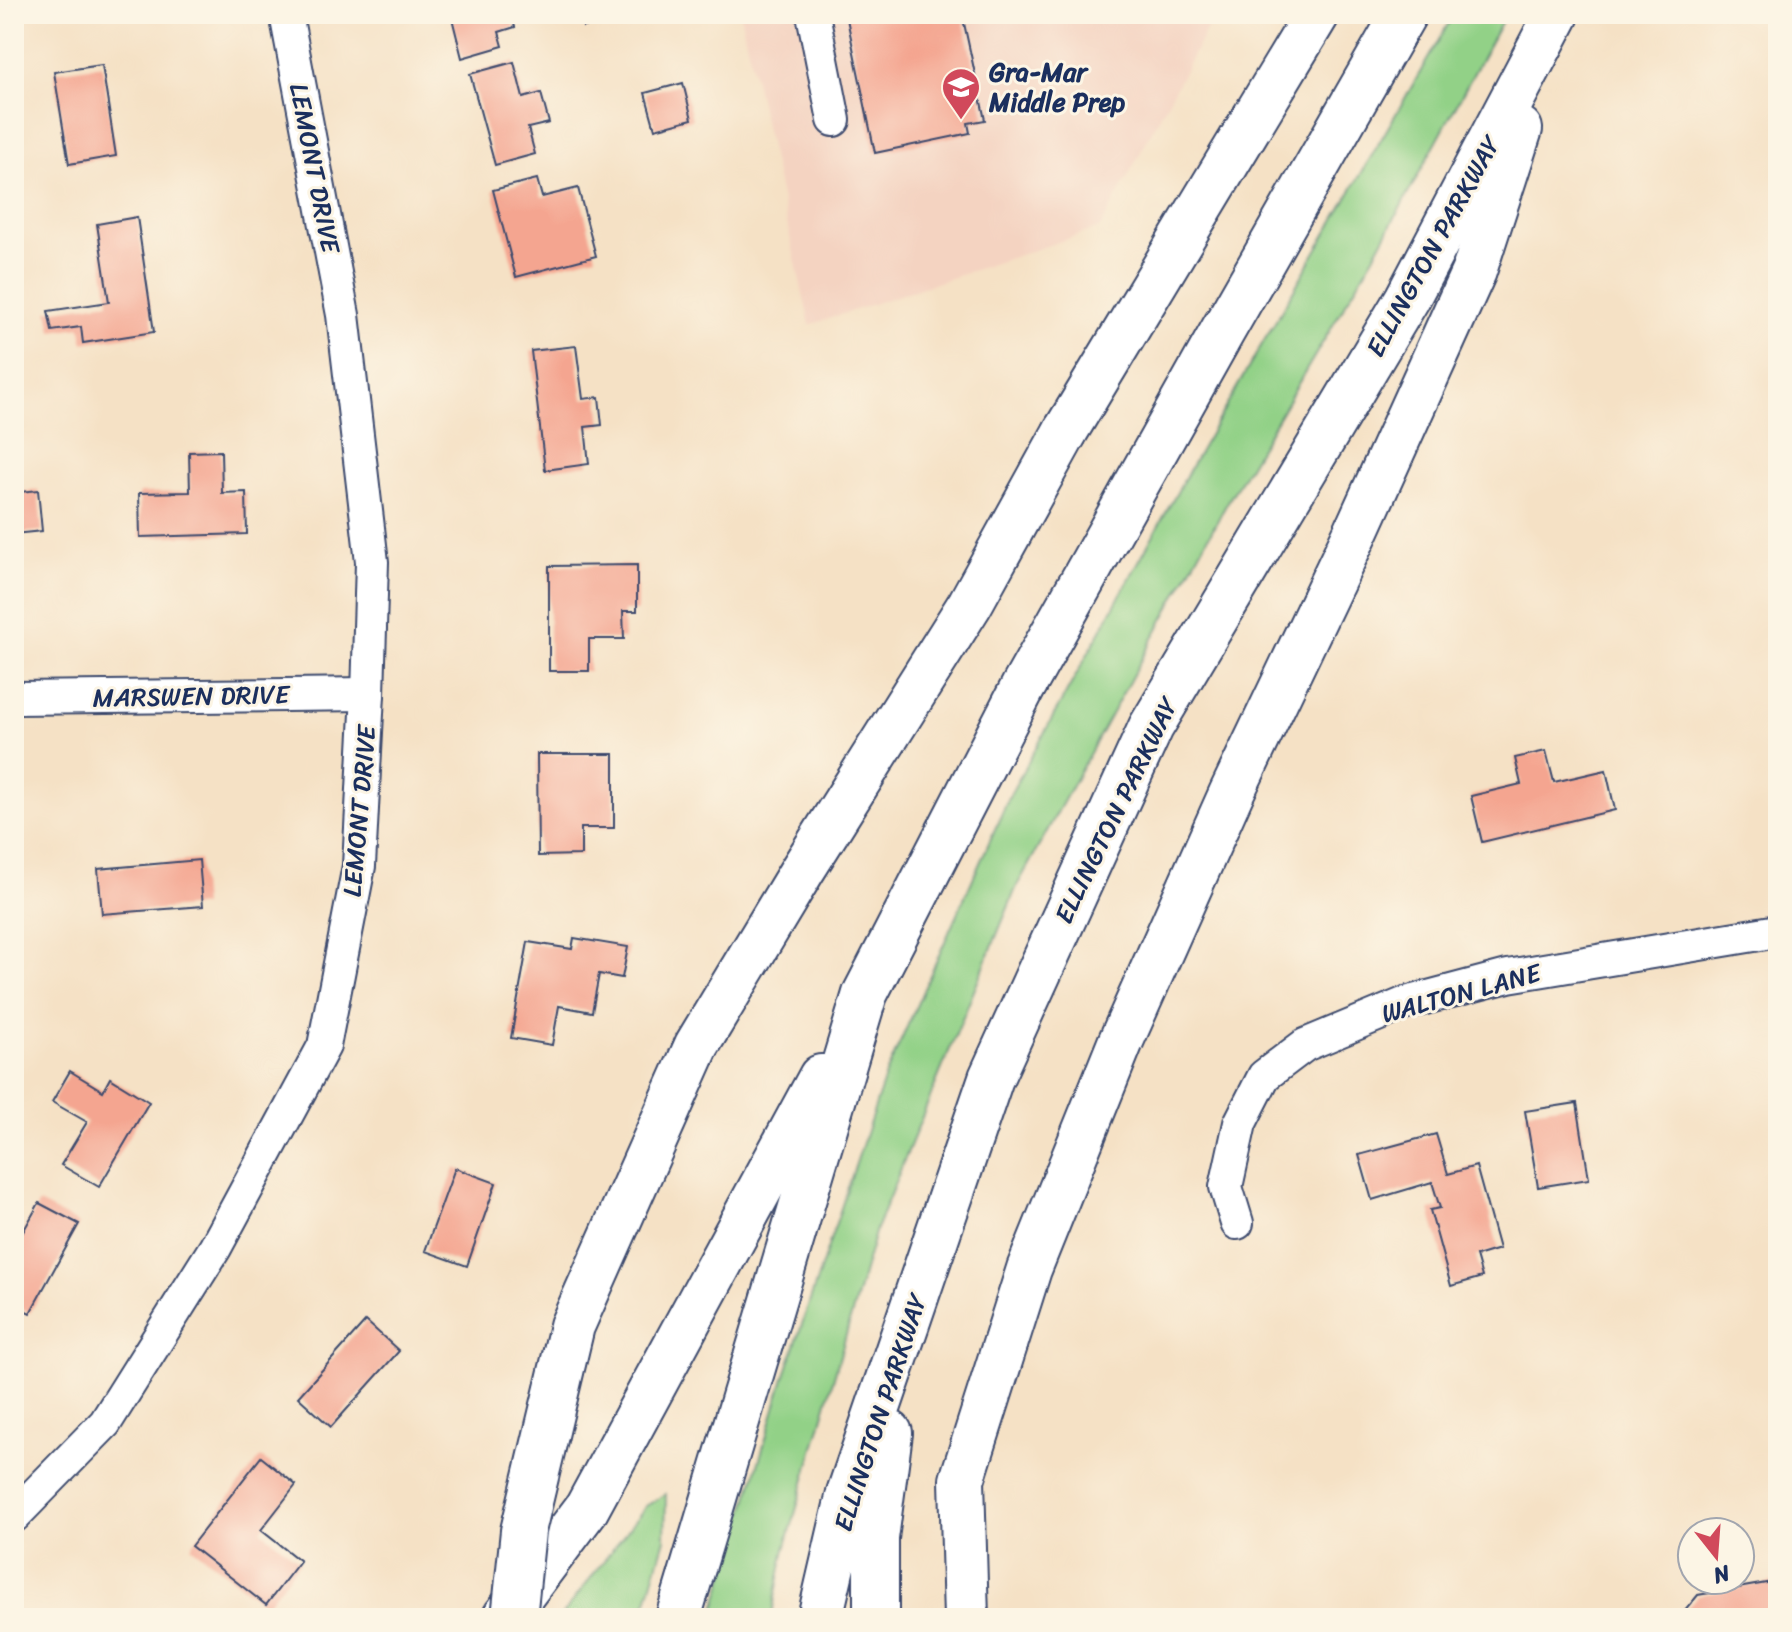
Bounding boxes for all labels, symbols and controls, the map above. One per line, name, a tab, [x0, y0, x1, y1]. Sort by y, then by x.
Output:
place label: Gra-Mar Middle Prep	[988, 49, 1125, 125]
school or university icon: Gra-Mar Middle Prep	[940, 66, 982, 121]
street label: LEMONT DRIVE	[276, 79, 354, 258]
street label: ELLINGTON PARKWAY	[1353, 125, 1514, 366]
street label: MARSWEN DRIVE	[92, 671, 291, 721]
street label: ELLINGTON PARKWAY	[1041, 687, 1192, 931]
street label: LEMONT DRIVE	[329, 722, 390, 899]
street label: WALTON LANE	[1376, 949, 1547, 1036]
street label: ELLINGTON PARKWAY	[820, 1286, 941, 1537]
north arrow	[1676, 1516, 1756, 1596]
text: N	[1708, 1553, 1736, 1596]

